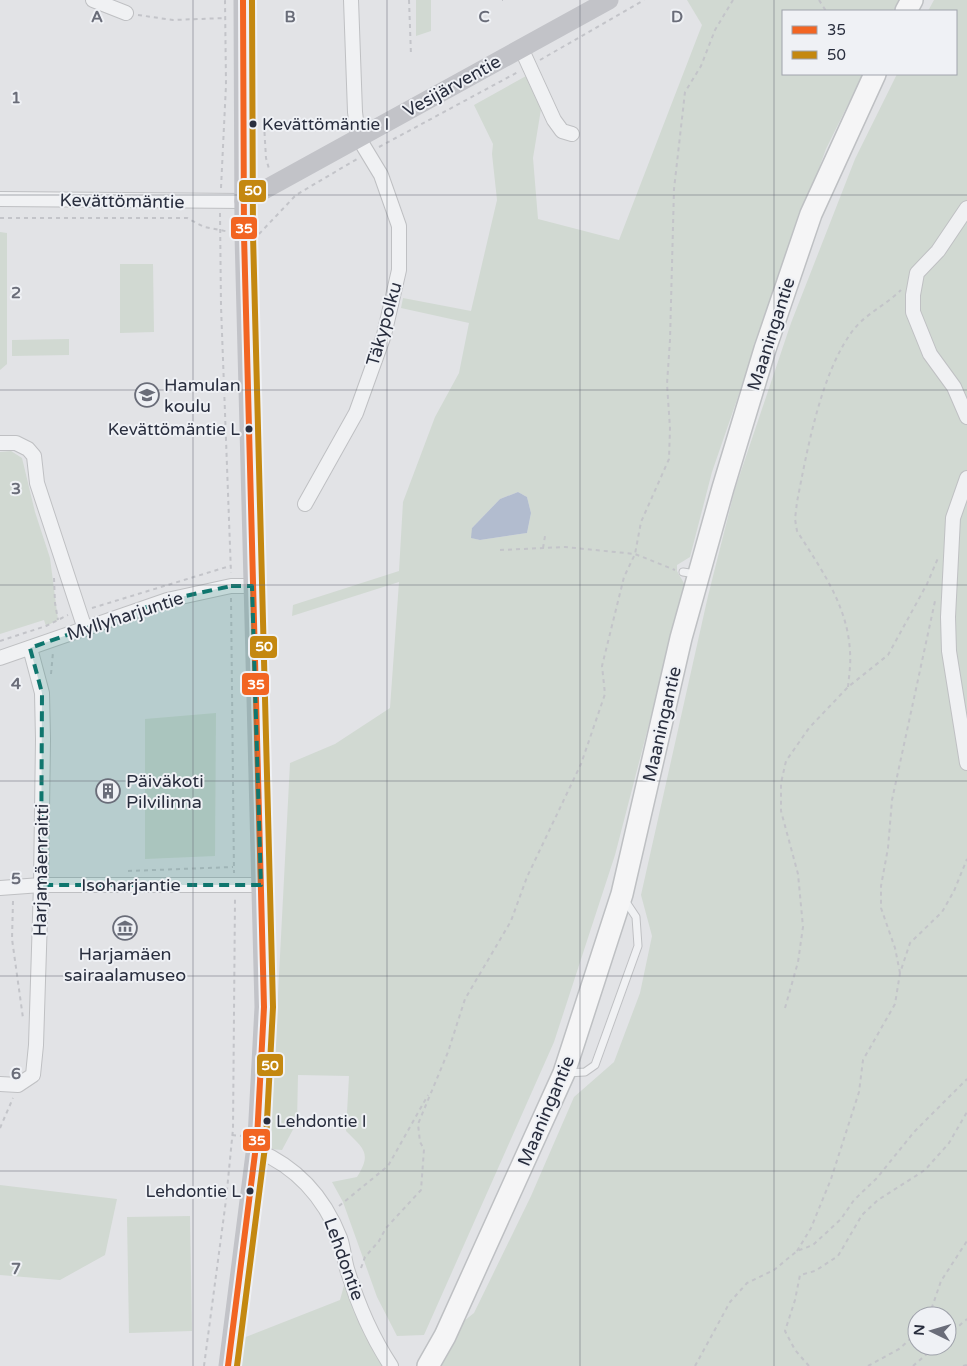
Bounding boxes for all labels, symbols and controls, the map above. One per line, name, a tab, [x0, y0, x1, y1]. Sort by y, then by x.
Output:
text: A	[91, 7, 103, 27]
text: B	[284, 7, 296, 27]
text: C	[478, 7, 490, 27]
text: D	[671, 7, 683, 27]
legend	[782, 10, 957, 75]
text: 35	[827, 21, 846, 39]
text: 50	[827, 46, 846, 64]
street label: Vesijärventie	[399, 50, 505, 122]
text: 1	[11, 88, 21, 108]
place label: Kevättömäntie I	[262, 114, 389, 135]
marker: Kevättömäntie I	[248, 119, 258, 129]
line badge: 50	[238, 179, 267, 203]
text: 50	[244, 182, 262, 199]
street label: Kevättömäntie	[59, 189, 185, 213]
line badge: 35	[230, 216, 258, 240]
text: 35	[235, 220, 253, 237]
street label: Maaningantie	[742, 275, 800, 393]
street label: Täkypolku	[361, 279, 407, 369]
text: 2	[11, 283, 21, 303]
place label: Hamulan koulu	[164, 374, 241, 417]
school or university icon: Hamulan koulu	[134, 382, 160, 408]
place label: Kevättömäntie L	[108, 419, 240, 440]
marker: Kevättömäntie L	[244, 424, 254, 434]
text: 3	[11, 479, 21, 499]
street label: Myllyharjuntie	[64, 587, 186, 645]
line badge: 50	[249, 635, 278, 659]
text: 50	[255, 638, 273, 655]
street label: Maaningantie	[638, 664, 686, 784]
line badge: 35	[241, 672, 270, 696]
text: 4	[11, 674, 21, 694]
text: 35	[247, 676, 265, 693]
place label: Päiväkoti Pilvilinna	[126, 770, 204, 813]
building icon: Päiväkoti Pilvilinna	[95, 778, 121, 804]
street label: Harjamäenraitti	[29, 803, 53, 937]
text: 5	[11, 869, 21, 889]
street label: Isoharjantie	[81, 874, 181, 896]
museum icon: Harjamäen sairaalamuseo	[112, 915, 138, 941]
place label: Harjamäen sairaalamuseo	[64, 943, 186, 986]
street label: Maaningantie	[513, 1052, 579, 1170]
line badge: 50	[256, 1053, 284, 1077]
text: 50	[261, 1057, 279, 1074]
text: 6	[11, 1064, 21, 1084]
place label: Lehdontie I	[276, 1111, 367, 1132]
marker: Lehdontie I	[262, 1116, 272, 1126]
line badge: 35	[242, 1128, 271, 1152]
text: 35	[248, 1132, 266, 1149]
place label: Lehdontie L	[145, 1181, 241, 1202]
marker: Lehdontie L	[245, 1186, 255, 1196]
street label: Lehdontie	[319, 1215, 369, 1303]
text: 7	[11, 1259, 21, 1279]
north arrow	[907, 1306, 957, 1356]
text: N	[911, 1324, 929, 1336]

